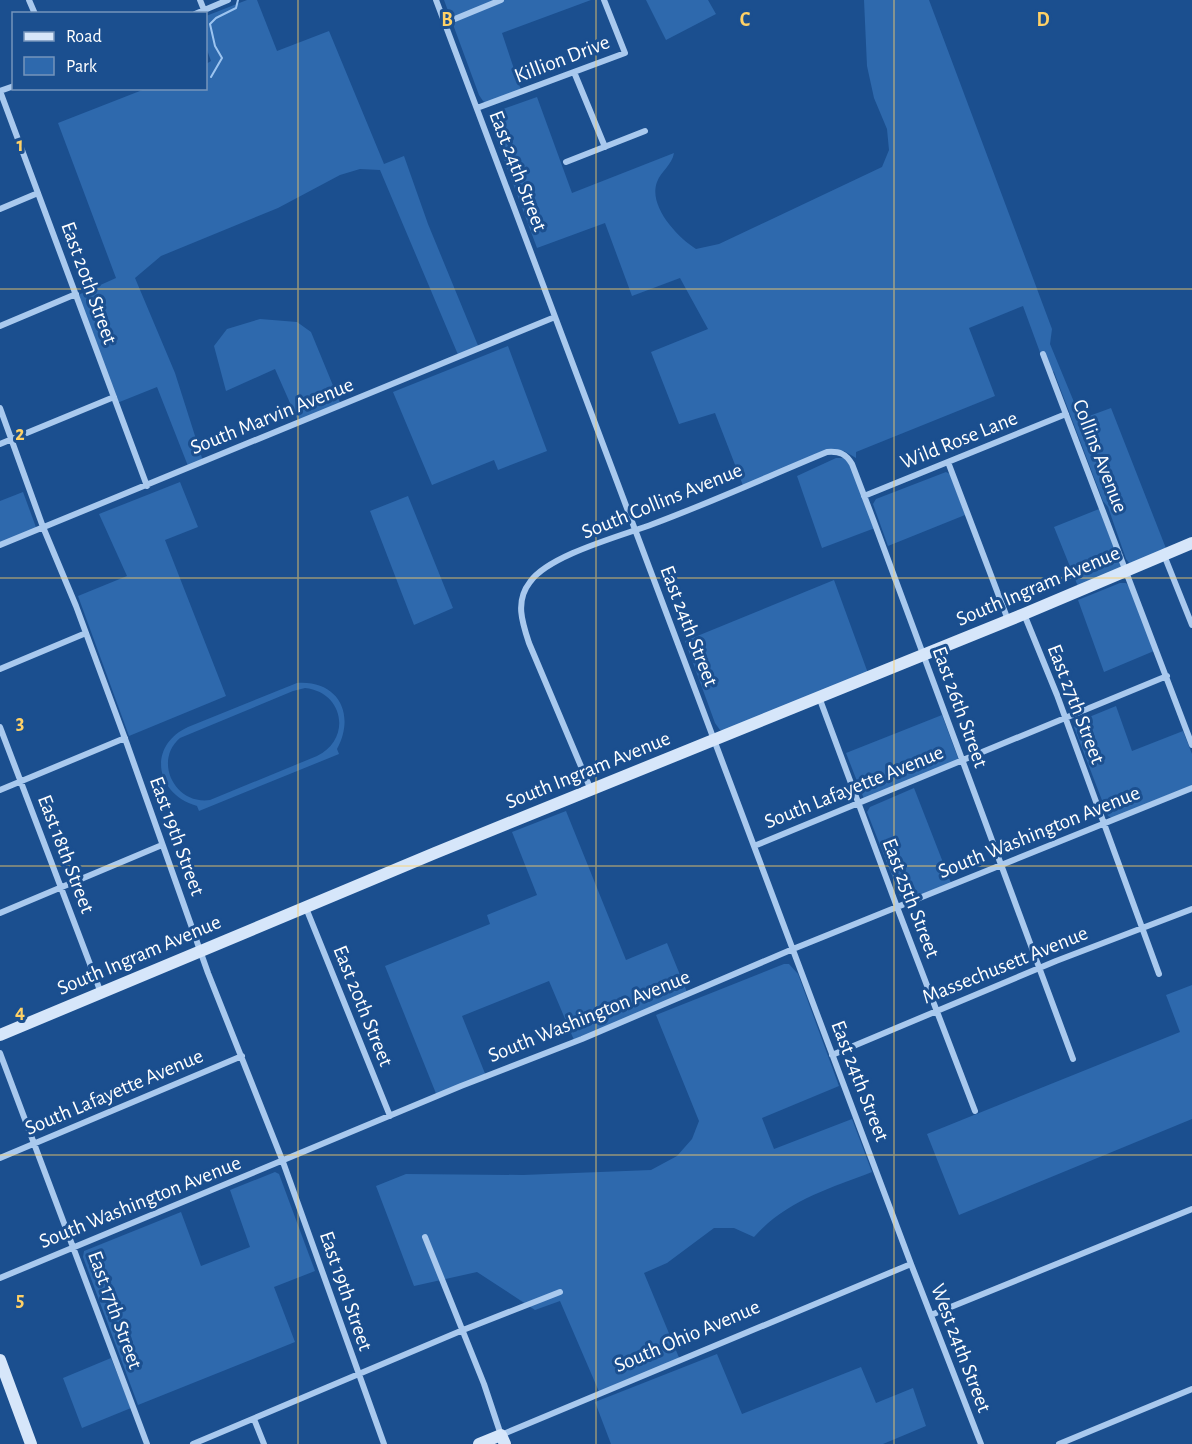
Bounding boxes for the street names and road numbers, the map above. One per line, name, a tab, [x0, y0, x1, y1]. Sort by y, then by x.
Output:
street label: Killion Drive	[512, 31, 612, 87]
street label: East 24th Street	[485, 108, 551, 235]
street label: East 20th Street	[57, 219, 121, 347]
street label: South Marvin Avenue	[187, 374, 357, 458]
street label: Collins Avenue	[1069, 396, 1131, 516]
street label: Wild Rose Lane	[897, 407, 1021, 473]
street label: South Collins Avenue	[579, 459, 745, 543]
street label: South Ingram Avenue	[953, 542, 1123, 630]
street label: East 24th Street	[656, 563, 722, 690]
street label: East 27th Street	[1044, 641, 1109, 767]
street label: East 26th Street	[928, 644, 992, 771]
street label: South Ingram Avenue	[503, 727, 673, 813]
street label: South Lafayette Avenue	[761, 741, 947, 833]
street label: East 19th Street	[146, 774, 208, 899]
street label: South Washington Avenue	[935, 782, 1143, 882]
street label: East 18th Street	[34, 792, 98, 916]
street label: East 25th Street	[879, 835, 944, 961]
street label: South Ingram Avenue	[54, 911, 224, 999]
street label: Massechusett Avenue	[919, 922, 1091, 1008]
street label: East 20th Street	[329, 942, 397, 1070]
street label: South Washington Avenue	[485, 966, 693, 1066]
street label: East 24th Street	[827, 1018, 893, 1145]
street label: South Lafayette Avenue	[22, 1045, 206, 1139]
street label: South Washington Avenue	[36, 1152, 244, 1252]
street label: East 19th Street	[316, 1229, 376, 1354]
street label: East 17th Street	[84, 1248, 146, 1372]
street label: West 24th Street	[927, 1281, 995, 1415]
street label: South Ohio Avenue	[611, 1296, 763, 1376]

